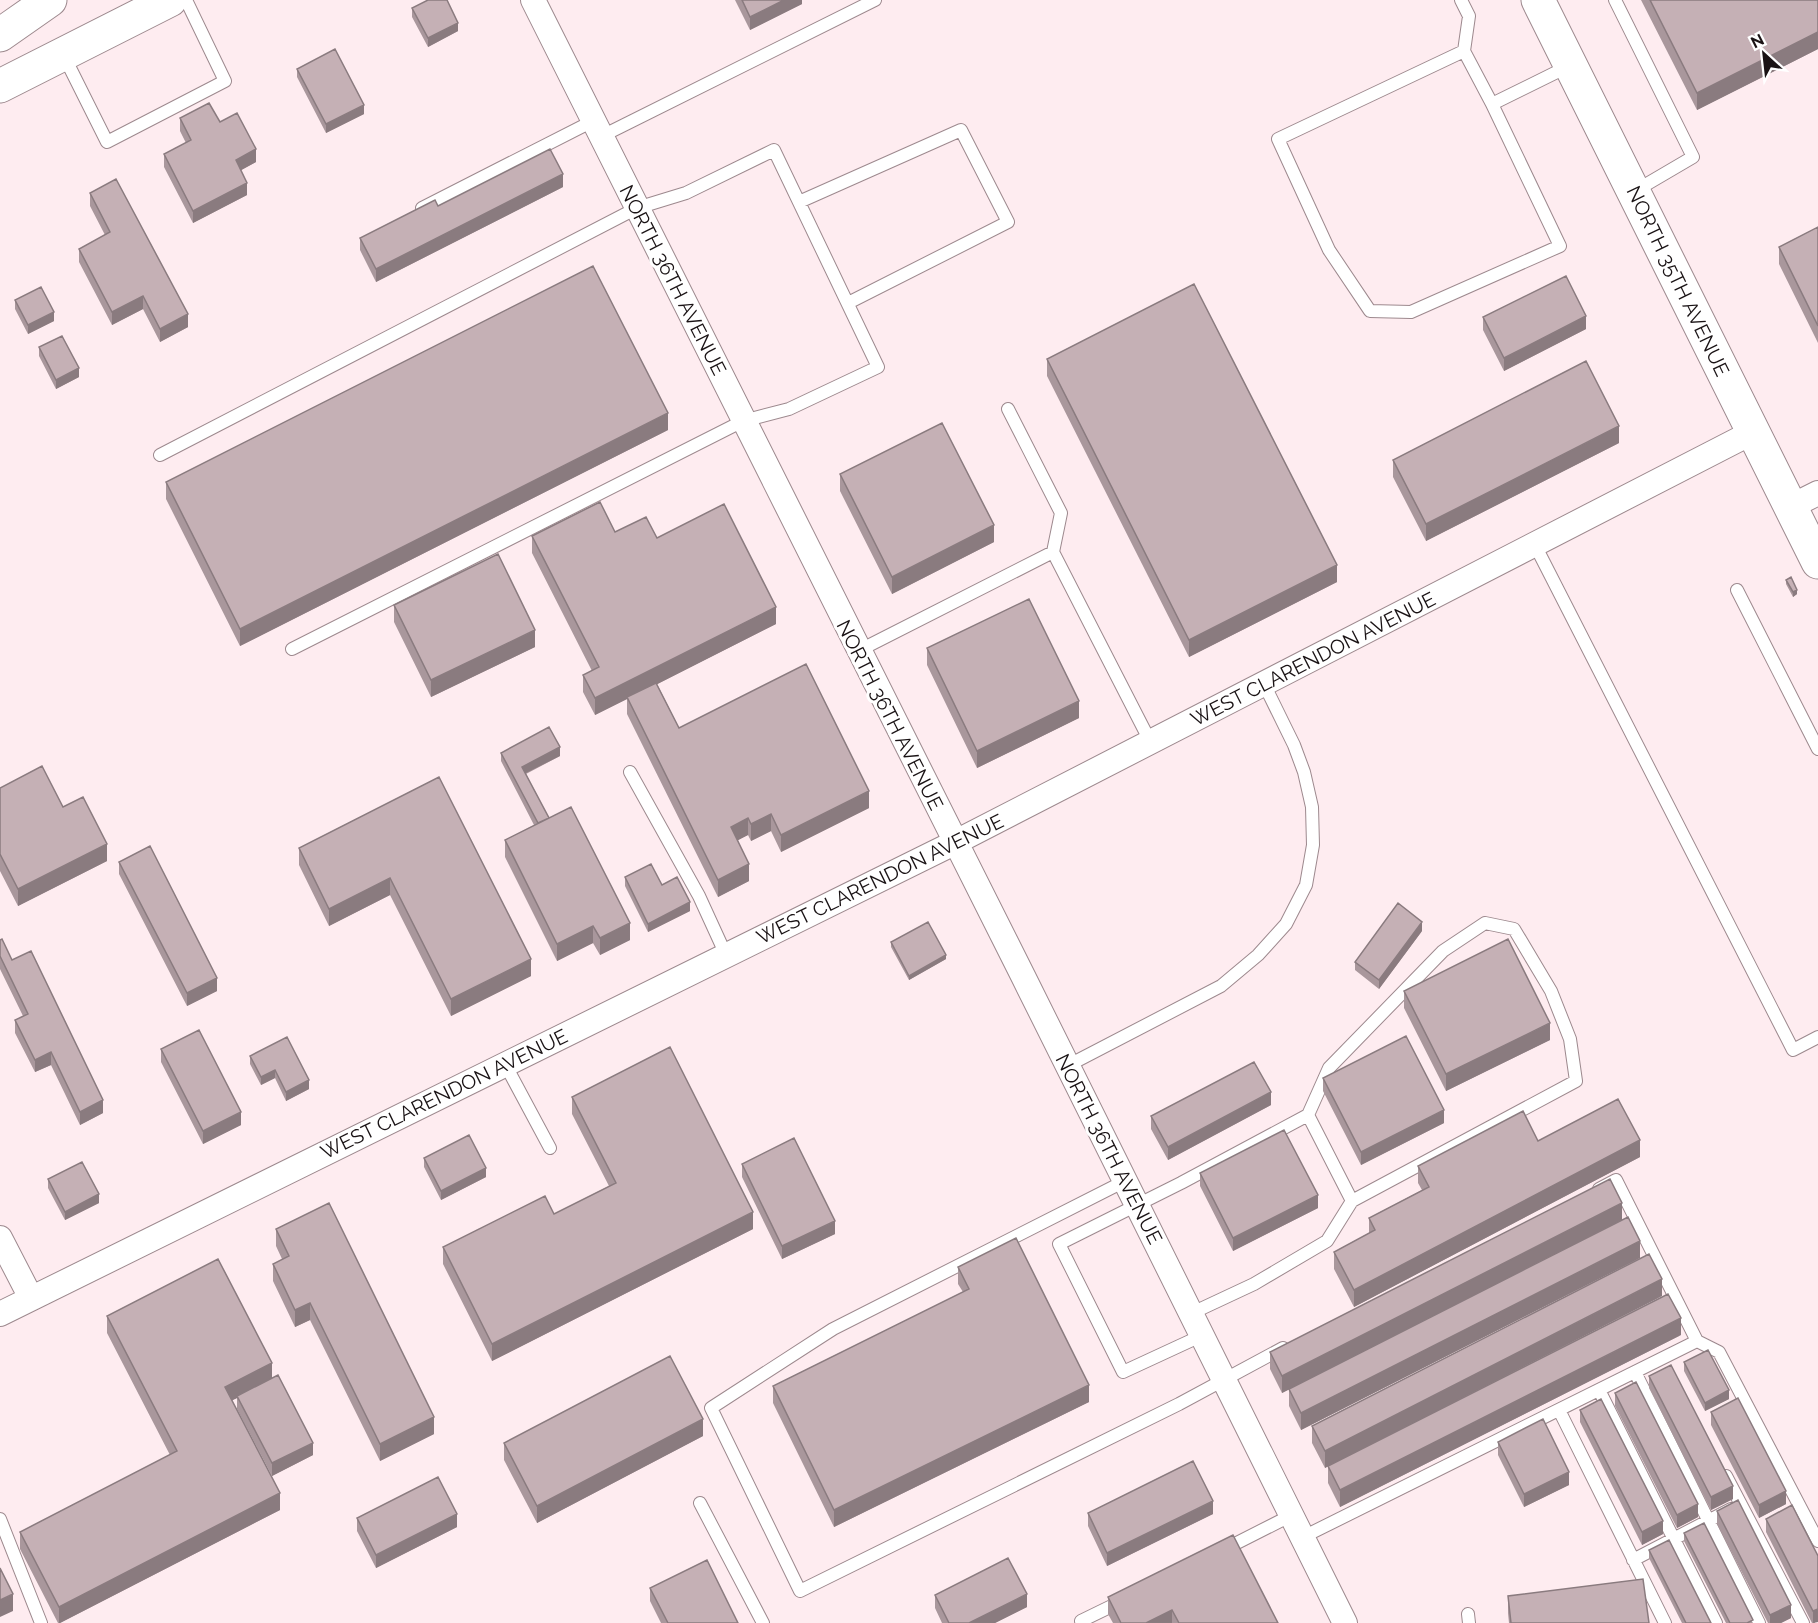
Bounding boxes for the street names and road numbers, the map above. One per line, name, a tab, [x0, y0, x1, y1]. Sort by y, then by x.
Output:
street label: NORTH 36TH AVENUE	[615, 181, 731, 379]
street label: NORTH 35TH AVENUE	[1621, 182, 1735, 380]
street label: WEST CLARENDON AVENUE	[1187, 587, 1439, 731]
street label: NORTH 36TH AVENUE	[832, 616, 948, 814]
street label: WEST CLARENDON AVENUE	[753, 809, 1007, 949]
street label: WEST CLARENDON AVENUE	[317, 1024, 571, 1164]
street label: NORTH 36TH AVENUE	[1051, 1050, 1167, 1248]

